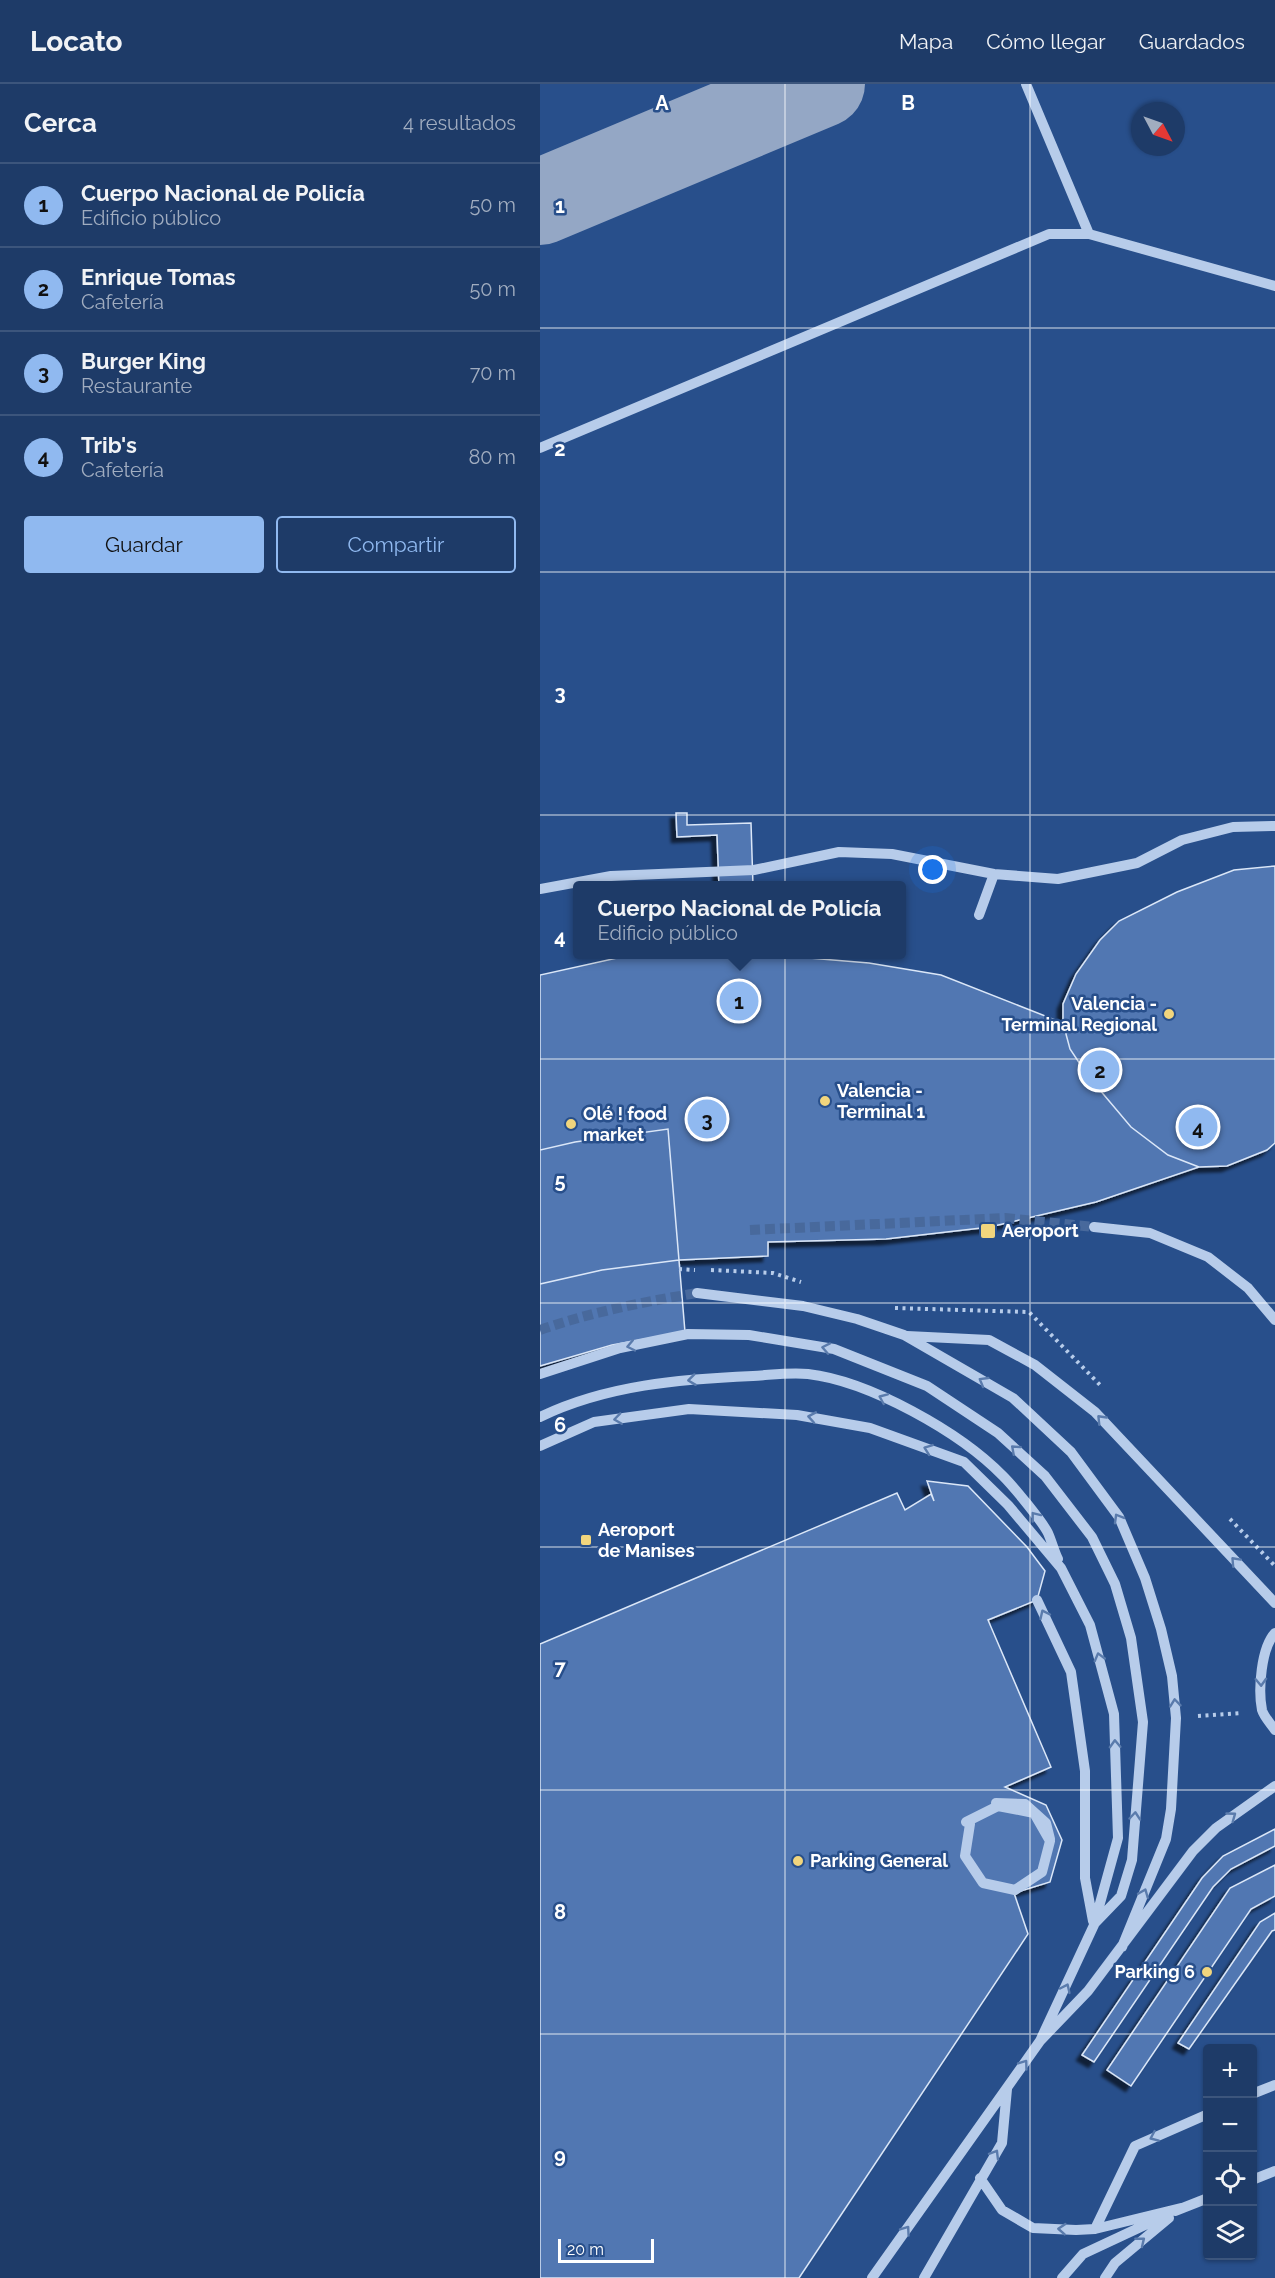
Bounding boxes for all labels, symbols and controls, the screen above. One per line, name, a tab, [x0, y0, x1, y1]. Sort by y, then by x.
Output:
text: Locato	[30, 25, 122, 58]
text: Mapa	[899, 29, 953, 54]
text: Cómo llegar	[986, 29, 1106, 54]
text: Guardados	[1139, 29, 1245, 54]
text: A	[655, 91, 669, 115]
text: B	[901, 91, 915, 115]
north arrow	[1131, 102, 1185, 156]
text: Cerca	[24, 108, 97, 138]
text: 4 resultados	[403, 111, 516, 135]
text: Cuerpo Nacional de Policía	[81, 180, 365, 206]
text: 1	[39, 193, 48, 217]
text: 50 m	[469, 193, 516, 217]
text: 1	[555, 194, 565, 218]
text: Edificio público	[81, 206, 221, 230]
text: Enrique Tomas	[81, 264, 236, 290]
text: 2	[38, 277, 49, 301]
text: 50 m	[469, 277, 516, 301]
text: Cafetería	[81, 290, 164, 314]
text: Burger King	[81, 348, 206, 374]
text: 3	[38, 361, 49, 385]
text: 70 m	[470, 361, 516, 385]
text: Restaurante	[81, 374, 192, 398]
text: Trib's	[81, 432, 137, 458]
text: 2	[554, 437, 566, 461]
text: 4	[38, 445, 49, 469]
text: 80 m	[468, 445, 516, 469]
text: Cafetería	[81, 458, 164, 482]
button: Guardar	[24, 516, 264, 573]
button: Compartir	[276, 516, 516, 573]
text: 3	[554, 681, 566, 705]
your location	[918, 855, 947, 884]
popup	[573, 881, 906, 959]
text: Cuerpo Nacional de Policía	[598, 895, 881, 921]
text: Edificio público	[598, 921, 738, 945]
text: 4	[554, 925, 566, 949]
pin: 1	[720, 978, 758, 1024]
place label: Valencia - Terminal Regional	[1002, 993, 1157, 1035]
marker: Valencia - Terminal Regional	[1162, 1007, 1176, 1021]
pin: 2	[1080, 1048, 1120, 1092]
place label: Valencia - Terminal 1	[837, 1080, 925, 1122]
marker: Valencia - Terminal 1	[818, 1094, 832, 1108]
pin: 3	[688, 1096, 726, 1142]
place label: Olé ! food market	[583, 1103, 667, 1145]
pin: 4	[1178, 1104, 1218, 1150]
marker: Olé ! food market	[564, 1117, 578, 1131]
text: 5	[554, 1169, 566, 1193]
place label: Aeroport	[1002, 1220, 1079, 1241]
marker: Aeroport	[979, 1222, 997, 1240]
one-way arrow	[626, 1339, 636, 1352]
one-way arrow	[822, 1342, 832, 1355]
one-way arrow	[688, 1373, 697, 1386]
one-way arrow	[979, 1376, 989, 1388]
one-way arrow	[878, 1393, 889, 1405]
one-way arrow	[807, 1412, 817, 1424]
text: 6	[554, 1413, 566, 1437]
one-way arrow	[614, 1413, 623, 1425]
one-way arrow	[1098, 1415, 1109, 1426]
one-way arrow	[923, 1444, 934, 1457]
one-way arrow	[1011, 1445, 1022, 1456]
one-way arrow	[1031, 1512, 1042, 1523]
one-way arrow	[1114, 1514, 1125, 1524]
place label: Aeroport de Manises	[598, 1519, 695, 1561]
marker: Aeroport de Manises	[579, 1533, 593, 1547]
one-way arrow	[1231, 1557, 1242, 1568]
one-way arrow	[1039, 1610, 1051, 1621]
one-way arrow	[1094, 1652, 1106, 1663]
text: 7	[554, 1656, 566, 1680]
one-way arrow	[1255, 1677, 1268, 1686]
one-way arrow	[1169, 1699, 1181, 1708]
one-way arrow	[1108, 1739, 1121, 1748]
one-way arrow	[1128, 1811, 1141, 1820]
one-way arrow	[1225, 1812, 1236, 1823]
place label: Parking General	[810, 1850, 948, 1871]
marker: Parking General	[791, 1854, 805, 1868]
one-way arrow	[1137, 1888, 1149, 1899]
text: 8	[554, 1900, 566, 1924]
place label: Parking 6	[1114, 1961, 1195, 1982]
marker: Parking 6	[1200, 1965, 1214, 1979]
one-way arrow	[1058, 1984, 1070, 1995]
map controls	[1203, 2044, 1257, 2260]
button: +	[1203, 2044, 1257, 2098]
one-way arrow	[1016, 2060, 1027, 2071]
button: −	[1203, 2098, 1257, 2152]
one-way arrow	[1149, 2130, 1160, 2142]
text: 9	[554, 2144, 566, 2168]
one-way arrow	[987, 2150, 999, 2160]
button: locate	[1203, 2152, 1257, 2206]
button: layers	[1203, 2206, 1257, 2260]
one-way arrow	[1058, 2223, 1067, 2236]
one-way arrow	[899, 2226, 910, 2237]
scale bar	[558, 2236, 654, 2264]
one-way arrow	[1134, 2238, 1145, 2249]
text: 20 m	[567, 2240, 604, 2259]

